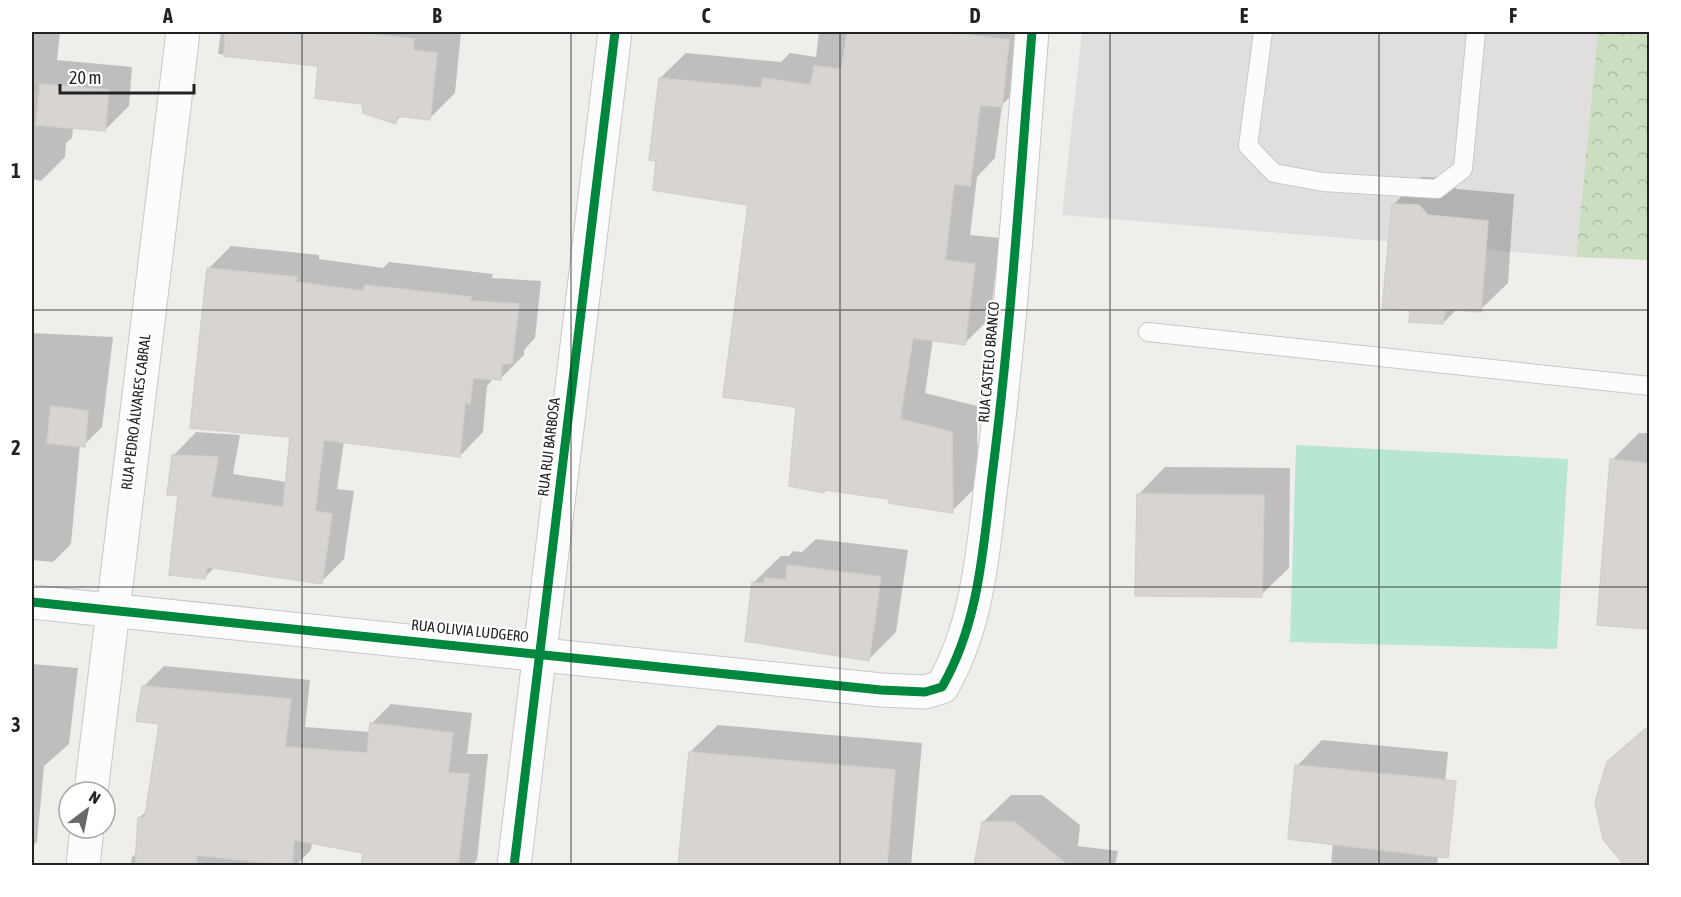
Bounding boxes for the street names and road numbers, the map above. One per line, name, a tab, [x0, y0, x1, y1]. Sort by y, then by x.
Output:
street label: RUA CASTELO BRANCO	[975, 300, 1002, 423]
street label: RUA PEDRO ÁLVARES CABRAL	[118, 333, 154, 491]
street label: RUA RUI BARBOSA	[534, 396, 563, 497]
street label: RUA OLIVIA LUDGERO	[410, 616, 530, 645]

